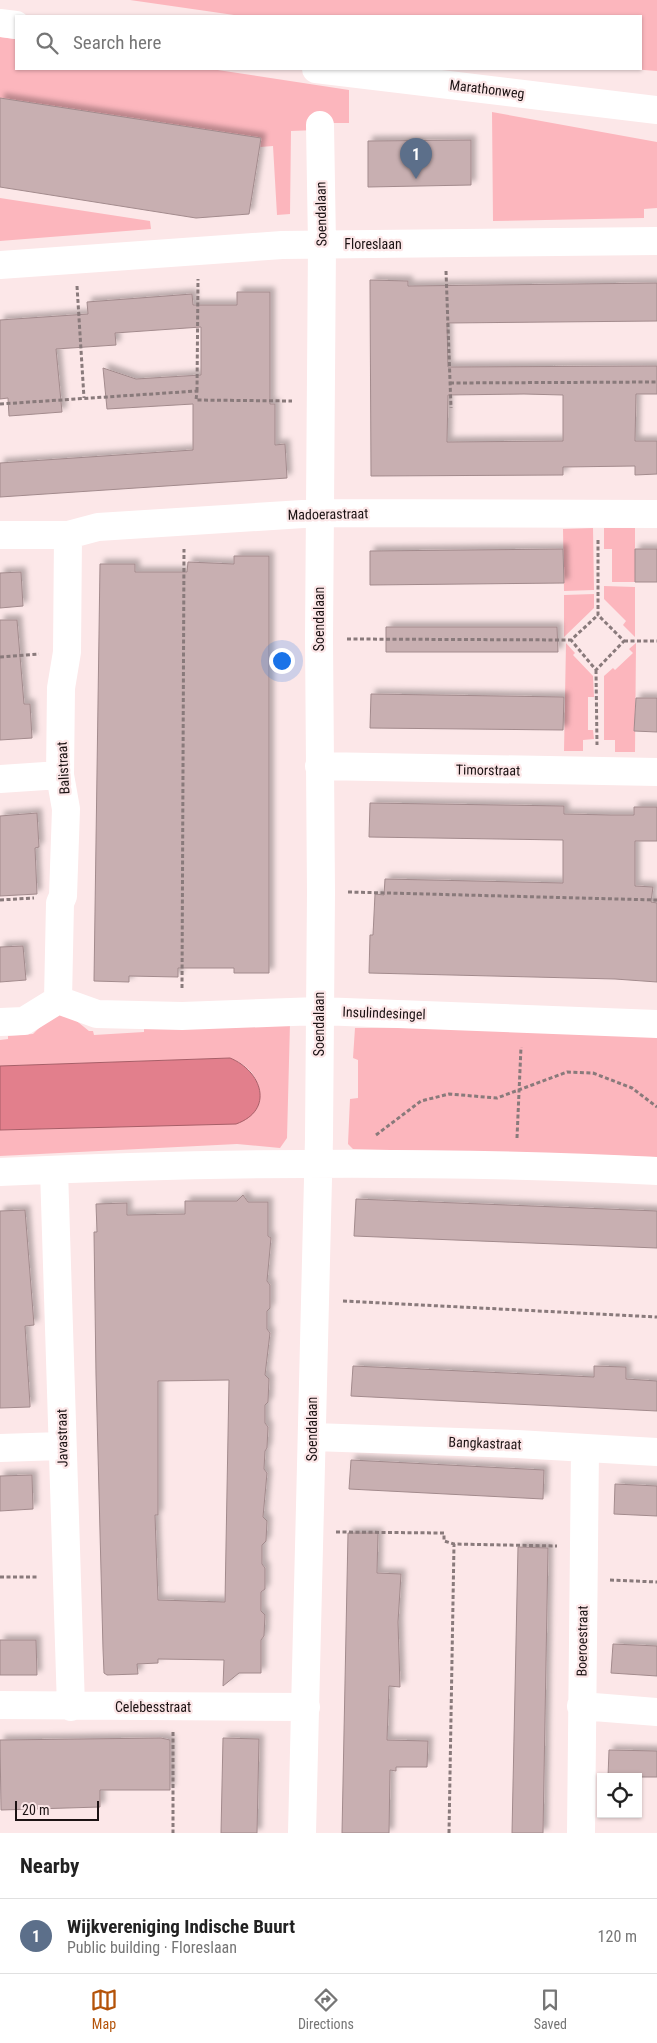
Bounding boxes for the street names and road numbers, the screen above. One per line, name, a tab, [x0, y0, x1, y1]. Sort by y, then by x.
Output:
street label: Marathonweg	[449, 76, 525, 102]
street label: Soendalaan	[312, 182, 330, 246]
street label: Floreslaan	[344, 236, 402, 252]
street label: Madoerastraat	[288, 505, 368, 523]
street label: Soendalaan	[311, 587, 327, 651]
street label: Balistraat	[54, 741, 72, 795]
street label: Timorstraat	[456, 761, 520, 779]
street label: Soendalaan	[311, 992, 327, 1056]
street label: Insulindesingel	[342, 1004, 426, 1022]
street label: Soendalaan	[304, 1397, 320, 1461]
street label: Javastraat	[53, 1409, 71, 1467]
street label: Bangkastraat	[448, 1434, 522, 1452]
street label: Boeroestraat	[573, 1605, 591, 1677]
street label: Celebesstraat	[115, 1699, 191, 1715]

